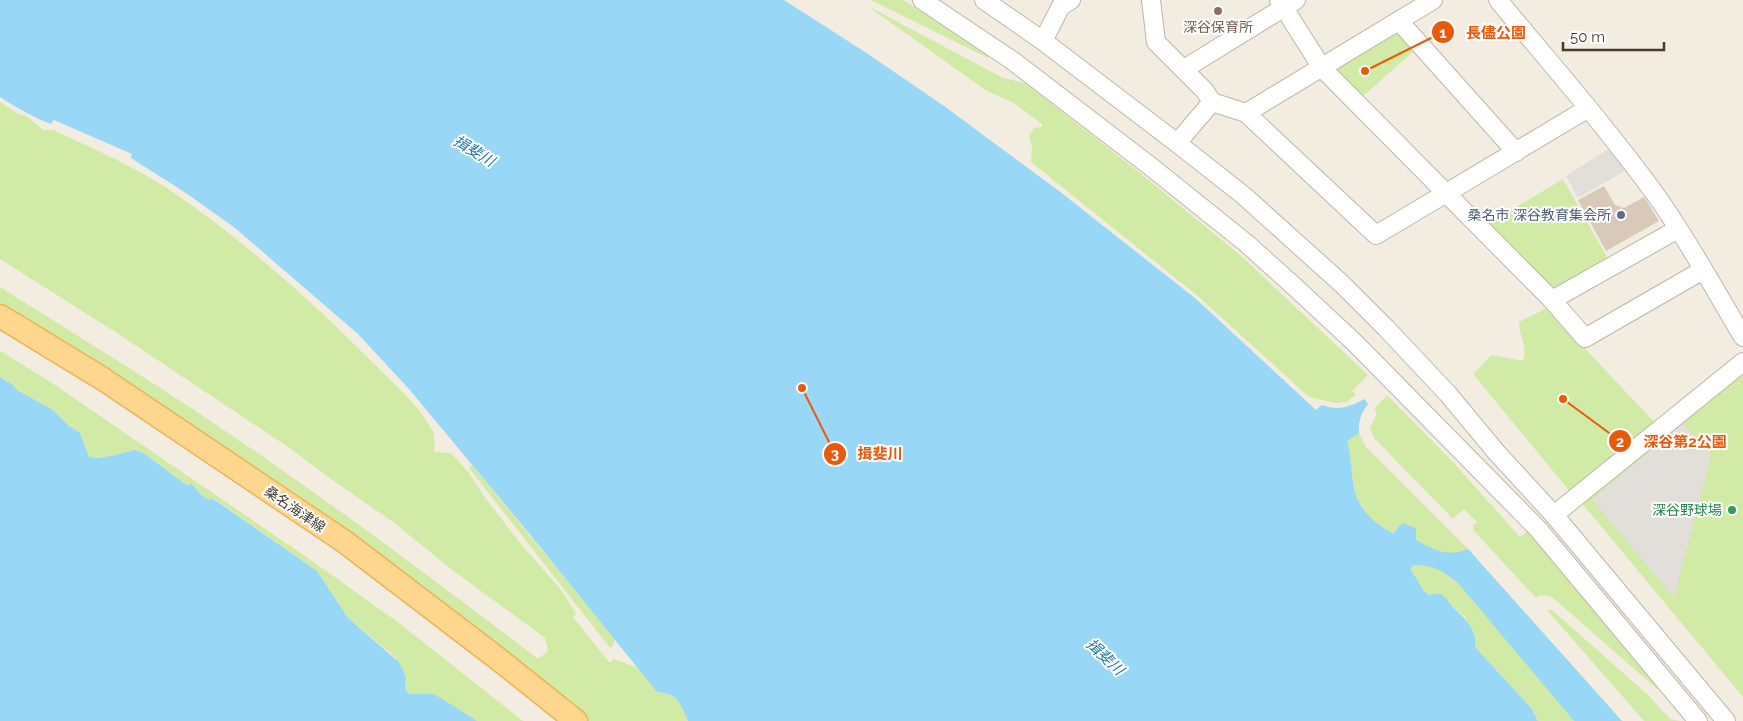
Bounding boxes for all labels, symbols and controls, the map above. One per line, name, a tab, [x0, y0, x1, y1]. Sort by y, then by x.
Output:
marker: 深谷保育所	[1212, 5, 1224, 17]
callout: 長儘公園	[1431, 17, 1536, 47]
place label: 深谷保育所	[1183, 19, 1253, 35]
scale bar	[1563, 20, 1664, 52]
text: 1	[1439, 24, 1447, 42]
text: 長儘公園	[1466, 24, 1526, 42]
text: 50 m	[1570, 28, 1605, 46]
water label: 揖斐川	[450, 132, 500, 171]
place label: 桑名市 深谷教育集会所	[1467, 207, 1611, 223]
marker: 桑名市 深谷教育集会所	[1615, 209, 1627, 221]
callout: 深谷第2公園	[1608, 426, 1736, 456]
text: 2	[1616, 433, 1624, 451]
text: 深谷第2公園	[1643, 433, 1727, 451]
callout: 揖斐川	[823, 439, 913, 469]
text: 3	[831, 445, 839, 463]
text: 揖斐川	[857, 445, 903, 463]
street label: 桑名海津線	[262, 483, 328, 535]
place label: 深谷野球場	[1652, 502, 1722, 518]
marker: 深谷野球場	[1726, 504, 1738, 516]
water label: 揖斐川	[1082, 635, 1129, 680]

